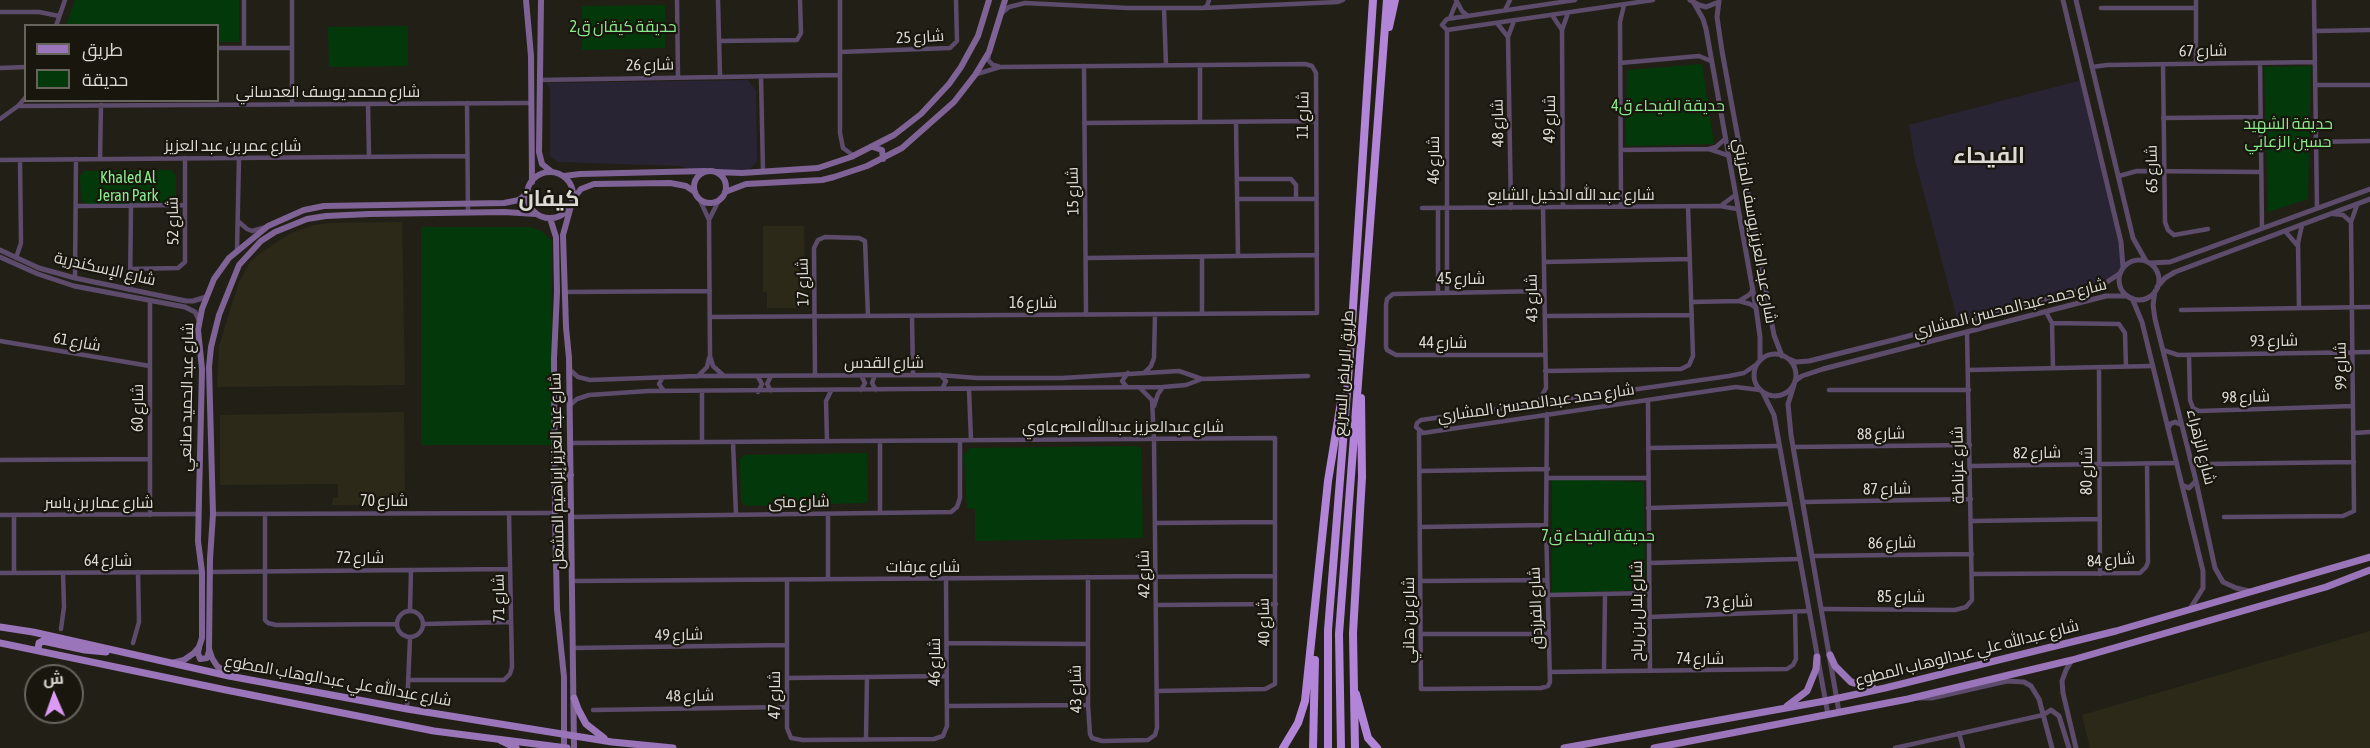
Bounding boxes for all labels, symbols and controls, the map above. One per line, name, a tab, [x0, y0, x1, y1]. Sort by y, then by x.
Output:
park label: حديقة كيقان ق2	[569, 17, 677, 37]
legend	[24, 24, 219, 102]
street label: شارع 25	[895, 26, 945, 48]
text: طريق	[82, 39, 123, 60]
street label: شارع 67	[2179, 41, 2227, 61]
street label: شارع 26	[626, 55, 674, 75]
text: حديقة	[82, 69, 128, 90]
street label: شارع محمد يوسف العدساني	[236, 82, 420, 102]
street label: شارع 11	[1293, 91, 1313, 139]
street label: شارع 49	[1540, 95, 1560, 143]
park label: حديقة الفيحاء ق4	[1611, 96, 1725, 116]
street label: شارع 48	[1488, 99, 1508, 147]
park label: حديقة الشهيد حسين الزعابي	[2243, 114, 2333, 152]
street label: شارع عمر بن عبد العزيز	[164, 136, 302, 156]
street label: شارع 46	[1424, 136, 1444, 184]
street label: شارع عبد العزيز يوسف المزيني	[1729, 137, 1781, 325]
district label: الفيحاء	[1953, 143, 2025, 169]
street label: شارع 65	[2142, 145, 2162, 193]
street label: شارع 15	[1063, 167, 1083, 215]
park label: Khaled Al Jeran Park	[98, 168, 158, 206]
street label: شارع عبد الله الدخيل الشايع	[1487, 185, 1655, 205]
district label: كيفان	[518, 186, 580, 212]
street label: شارع 52	[163, 197, 183, 245]
street label: شارع الإسكندرية	[52, 248, 158, 290]
street label: شارع 17	[793, 258, 813, 306]
street label: شارع 45	[1437, 269, 1485, 289]
street label: شارع 43	[1522, 274, 1542, 322]
street label: شارع حمد عبدالمحسن المشاري	[1911, 275, 2109, 341]
street label: شارع 16	[1009, 293, 1057, 313]
street label: طريق الرياض السريع	[1330, 309, 1358, 437]
street label: شارع عبد الحميد صانعي	[176, 322, 198, 472]
street label: شارع 61	[52, 328, 102, 356]
street label: شارع 93	[2250, 331, 2298, 351]
street label: شارع 44	[1419, 333, 1467, 353]
street label: شارع 99	[2331, 342, 2351, 390]
street label: شارع القدس	[844, 353, 924, 373]
street label: شارع عبد العزيز إبراهيم المشعل	[546, 372, 568, 570]
street label: شارع حمد عبدالمحسن المشاري	[1436, 380, 1636, 426]
street label: شارع 60	[128, 384, 148, 432]
street label: شارع 98	[2222, 387, 2270, 407]
street label: شارع الزهراء	[2182, 407, 2220, 487]
street label: شارع عبدالعزيز عبدالله الصرعاوي	[1022, 417, 1224, 437]
street label: شارع 88	[1857, 424, 1905, 444]
street label: شارع غرناطة	[1948, 426, 1968, 504]
street label: شارع 82	[2013, 443, 2061, 463]
street label: شارع 80	[2077, 447, 2097, 495]
street label: شارع 87	[1863, 479, 1911, 499]
street label: شارع 70	[360, 491, 408, 511]
street label: شارع منى	[768, 492, 830, 512]
street label: شارع عمار بن ياسر	[45, 493, 153, 513]
park label: حديقة الفيحاء ق7	[1541, 526, 1655, 546]
street label: شارع 86	[1868, 533, 1916, 553]
street label: شارع 72	[336, 548, 384, 568]
street label: شارع 84	[2086, 549, 2136, 571]
street label: شارع 42	[1134, 550, 1154, 598]
street label: شارع 64	[84, 551, 132, 571]
street label: شارع عرفات	[886, 557, 960, 577]
street label: شارع بلال بن رباح	[1627, 560, 1647, 662]
street label: شارع الفرزدق	[1525, 566, 1547, 650]
street label: شارع 71	[489, 574, 509, 622]
street label: شارع بن هاني	[1399, 577, 1419, 663]
street label: شارع 85	[1877, 587, 1925, 607]
street label: شارع 73	[1705, 592, 1753, 612]
street label: شارع 40	[1254, 598, 1274, 646]
street label: شارع عبدالله علي عبدالوهاب المطوع	[1853, 616, 2081, 690]
street label: شارع 49	[655, 625, 703, 645]
street label: شارع 46	[925, 638, 945, 686]
street label: شارع 74	[1676, 649, 1724, 669]
street label: شارع عبدالله علي عبدالوهاب المطوع	[223, 652, 453, 710]
north arrow	[24, 664, 84, 724]
street label: شارع 43	[1066, 665, 1086, 713]
text: ش	[43, 669, 64, 687]
street label: شارع 47	[765, 671, 785, 719]
street label: شارع 48	[666, 686, 714, 706]

